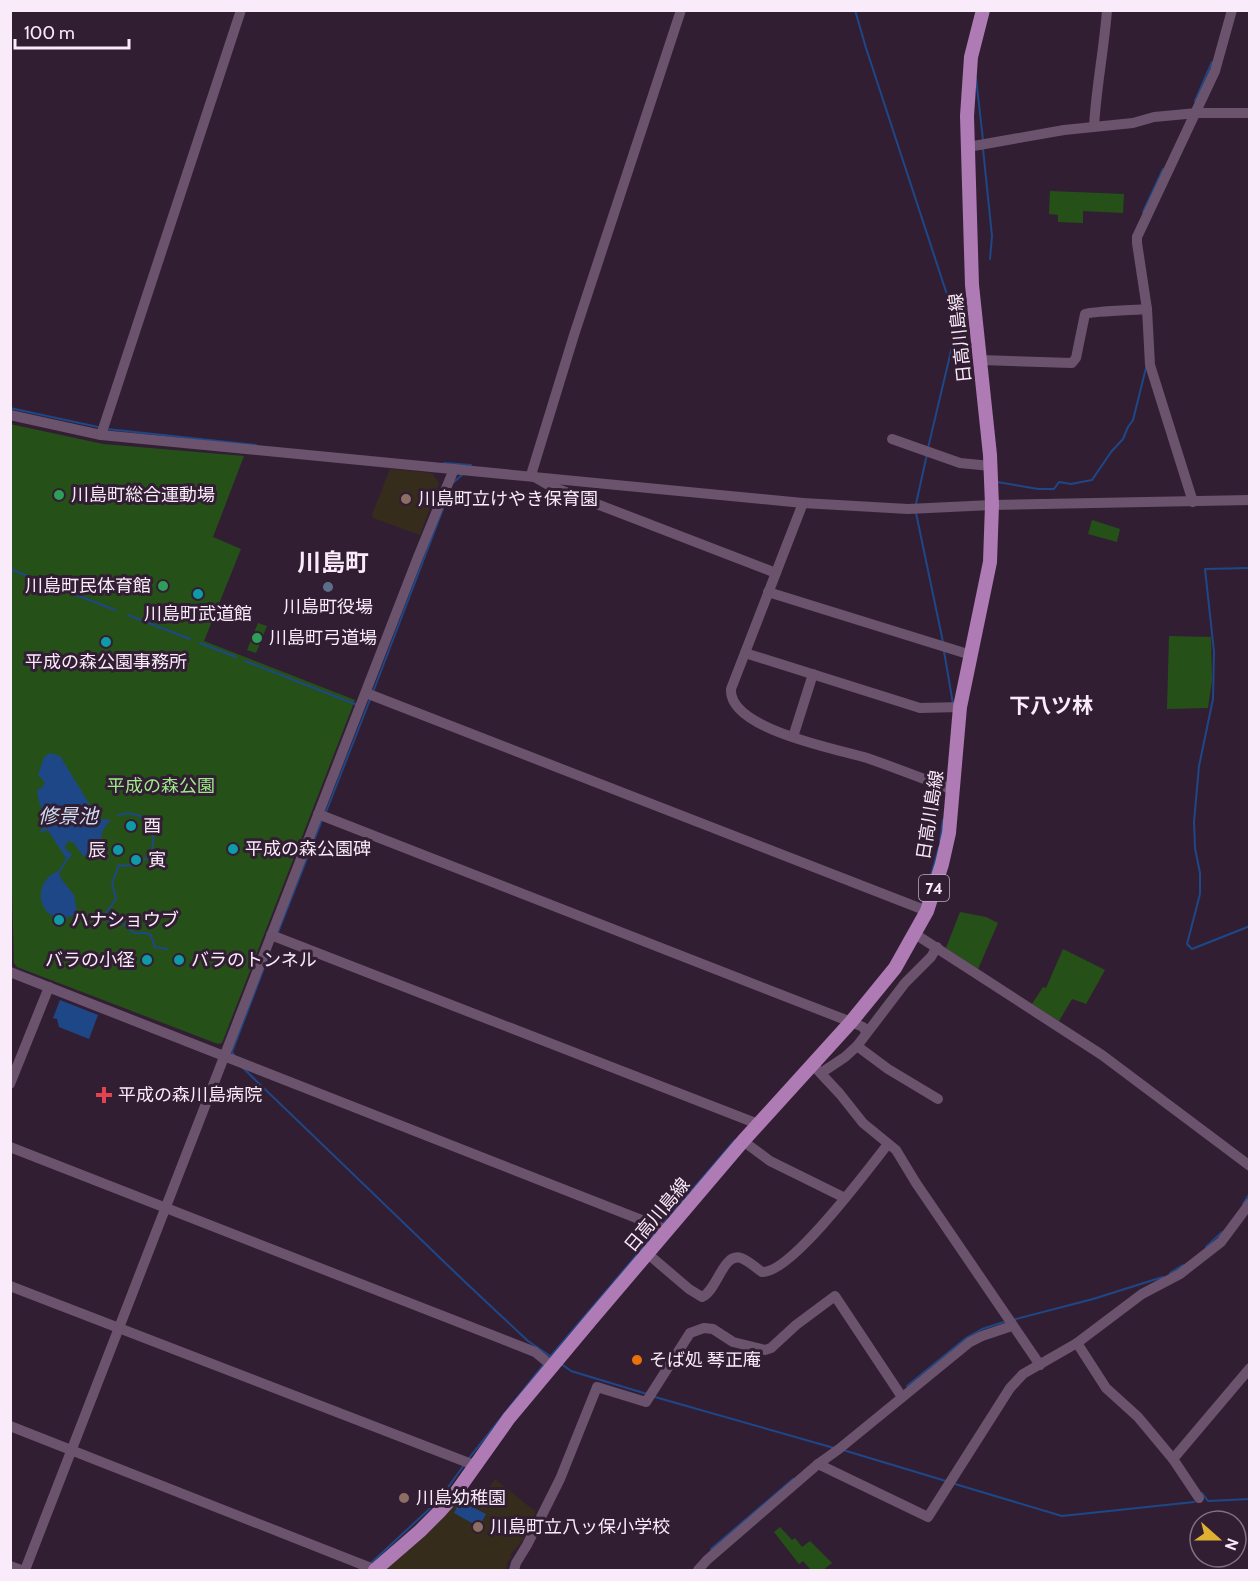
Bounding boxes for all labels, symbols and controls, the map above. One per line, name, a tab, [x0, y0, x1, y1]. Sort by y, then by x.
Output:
scale bar	[15, 12, 129, 50]
text: 100 m	[24, 22, 75, 44]
street label: 日高川島線	[944, 292, 976, 384]
place label: 川島町総合運動場	[71, 484, 215, 506]
marker: 川島町総合運動場	[52, 488, 66, 502]
place label: 川島町立けやき保育園	[418, 488, 598, 510]
marker: 川島町立けやき保育園	[399, 492, 413, 506]
district label: 川島町	[297, 548, 369, 577]
place label: 川島町民体育館	[25, 575, 151, 597]
marker: 川島町民体育館	[156, 579, 170, 593]
marker: 川島町役場	[321, 580, 335, 594]
marker: 川島町武道館	[191, 587, 205, 601]
place label: 川島町役場	[283, 596, 373, 618]
place label: 川島町武道館	[144, 603, 252, 625]
place label: 川島町弓道場	[269, 627, 377, 649]
marker: 川島町弓道場	[250, 631, 264, 645]
marker: 平成の森公園事務所	[99, 635, 113, 649]
place label: 平成の森公園事務所	[25, 651, 187, 673]
district label: 下八ツ林	[1009, 693, 1093, 718]
street label: 日高川島線	[912, 769, 948, 861]
park label: 平成の森公園	[107, 775, 215, 797]
water label: 修景池	[38, 804, 100, 828]
place label: 酉	[143, 815, 161, 837]
marker: 酉	[124, 819, 138, 833]
place label: 平成の森公園碑	[245, 838, 371, 860]
place label: 辰	[88, 839, 106, 861]
marker: 平成の森公園碑	[226, 842, 240, 856]
marker: 辰	[111, 843, 125, 857]
place label: 寅	[148, 849, 166, 871]
marker: 寅	[129, 853, 143, 867]
road number: 74	[919, 875, 949, 901]
place label: ハナショウブ	[71, 909, 179, 931]
marker: ハナショウブ	[52, 913, 66, 927]
place label: バラの小径	[45, 949, 135, 971]
place label: バラのトンネル	[191, 949, 317, 971]
marker: バラの小径	[140, 953, 154, 967]
marker: バラのトンネル	[172, 953, 186, 967]
place label: 平成の森川島病院	[118, 1084, 262, 1106]
marker: 平成の森川島病院	[95, 1086, 113, 1104]
street label: 日高川島線	[620, 1173, 694, 1257]
place label: そば処 琴正庵	[649, 1349, 761, 1371]
marker: そば処 琴正庵	[630, 1353, 644, 1367]
place label: 川島幼稚園	[416, 1487, 506, 1509]
marker: 川島幼稚園	[397, 1491, 411, 1505]
north arrow	[1188, 1509, 1248, 1569]
place label: 川島町立八ッ保小学校	[490, 1516, 670, 1538]
marker: 川島町立八ッ保小学校	[471, 1520, 485, 1534]
text: N	[1221, 1536, 1242, 1553]

